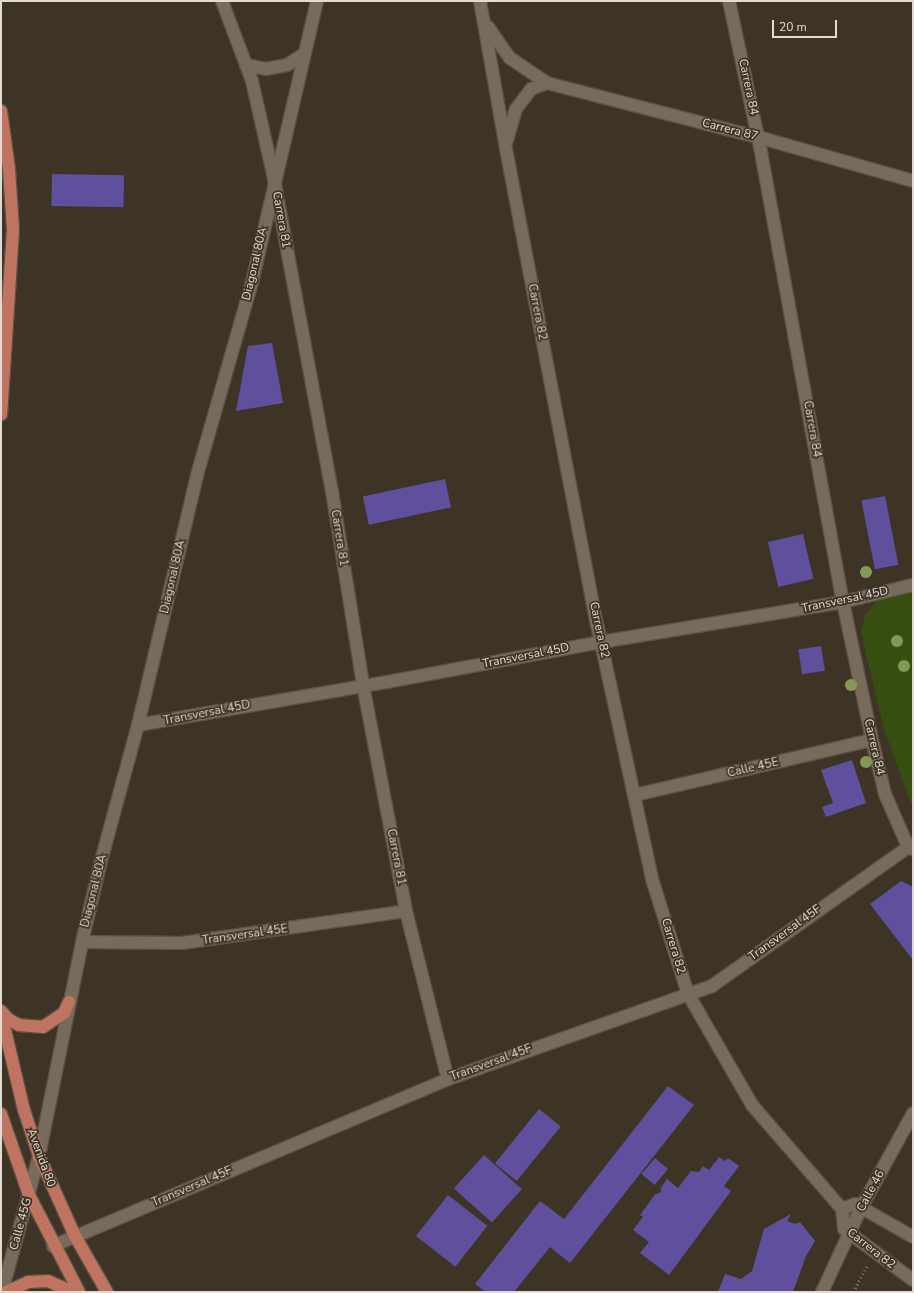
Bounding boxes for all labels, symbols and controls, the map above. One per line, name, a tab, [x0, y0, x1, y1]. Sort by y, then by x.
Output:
scale bar	[774, 12, 839, 38]
text: 20 m	[779, 19, 807, 35]
street label: Carrera 84	[735, 58, 761, 116]
street label: Carrera 87	[700, 116, 760, 144]
street label: Carrera 81	[269, 191, 293, 249]
street label: Diagonal 80A	[240, 226, 270, 302]
street label: Carrera 82	[524, 283, 550, 341]
street label: Carrera 84	[800, 400, 824, 458]
street label: Carrera 81	[327, 509, 351, 567]
street label: Diagonal 80A	[158, 539, 188, 615]
street label: Transversal 45D	[800, 584, 890, 616]
street label: Carrera 82	[586, 601, 612, 659]
street label: Transversal 45D	[481, 641, 571, 671]
street label: Transversal 45D	[162, 698, 252, 728]
street label: Carrera 84	[861, 718, 887, 776]
street label: Calle 45E	[726, 755, 780, 781]
street label: Carrera 81	[383, 828, 409, 886]
street label: Diagonal 80A	[78, 853, 110, 929]
street label: Transversal 45F	[746, 902, 824, 964]
street label: Carrera 82	[658, 917, 688, 975]
street label: Transversal 45E	[201, 922, 289, 948]
street label: Transversal 45F	[448, 1042, 534, 1084]
street label: Avenida 80	[24, 1127, 58, 1189]
street label: Transversal 45F	[150, 1164, 234, 1210]
street label: Calle 46	[854, 1168, 888, 1214]
street label: Calle 45G	[7, 1196, 35, 1252]
street label: Carrera 82	[844, 1226, 898, 1272]

